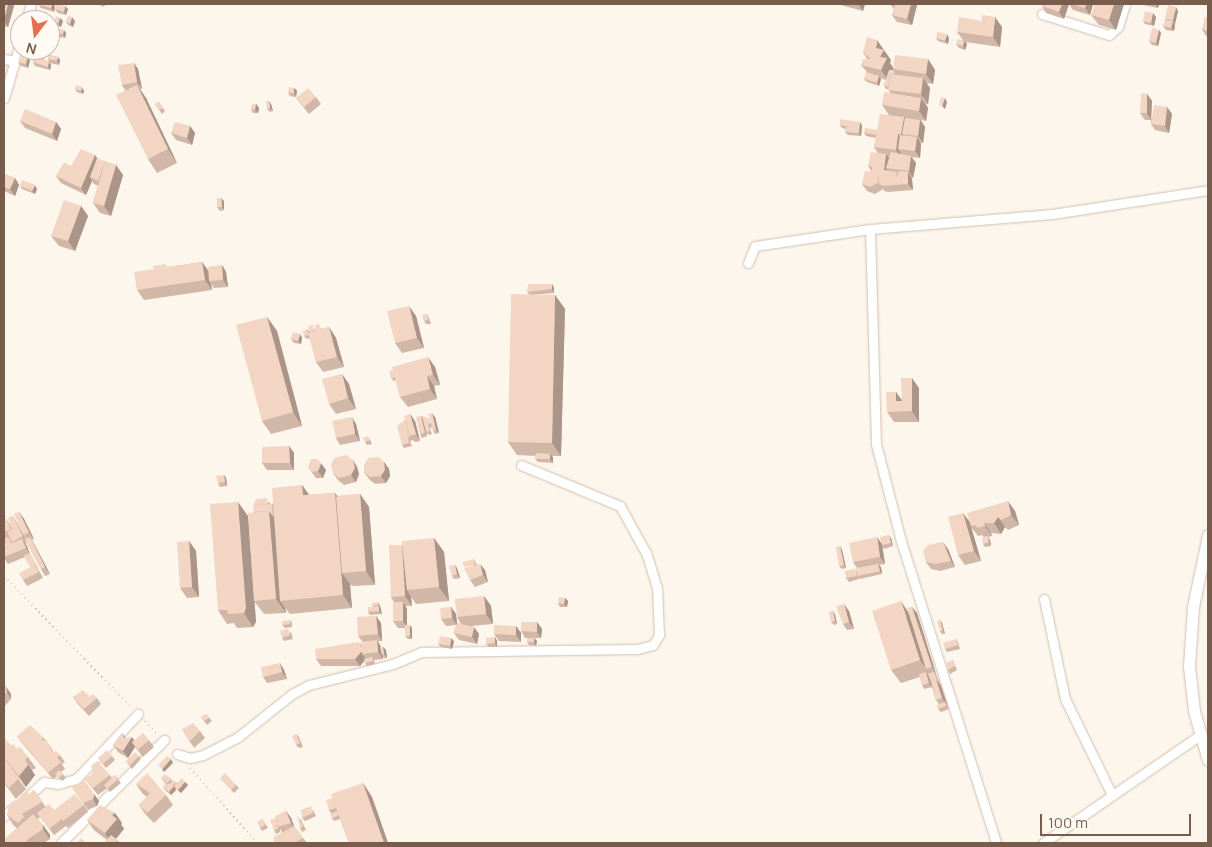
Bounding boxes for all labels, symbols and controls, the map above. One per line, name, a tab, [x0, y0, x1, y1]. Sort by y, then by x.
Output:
north arrow	[10, 10, 60, 60]
text: N	[24, 39, 39, 59]
scale bar	[1042, 804, 1193, 836]
text: 100 m	[1048, 812, 1088, 833]

